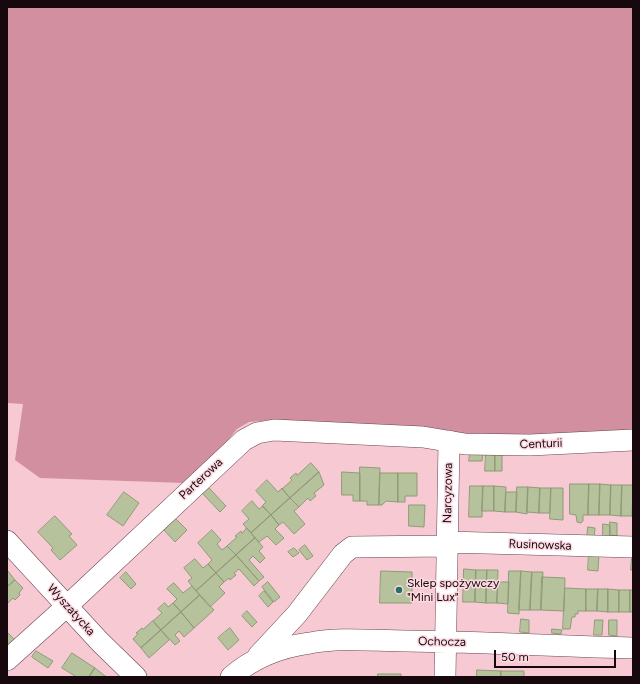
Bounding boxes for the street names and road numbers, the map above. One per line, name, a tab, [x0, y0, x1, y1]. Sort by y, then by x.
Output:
street label: Centurii	[519, 436, 563, 452]
street label: Parterowa	[176, 455, 226, 503]
street label: Narcyzowa	[440, 463, 456, 523]
street label: Rusinowska	[508, 537, 572, 553]
street label: Wyszatycka	[44, 581, 98, 639]
street label: Ochocza	[418, 634, 466, 650]

